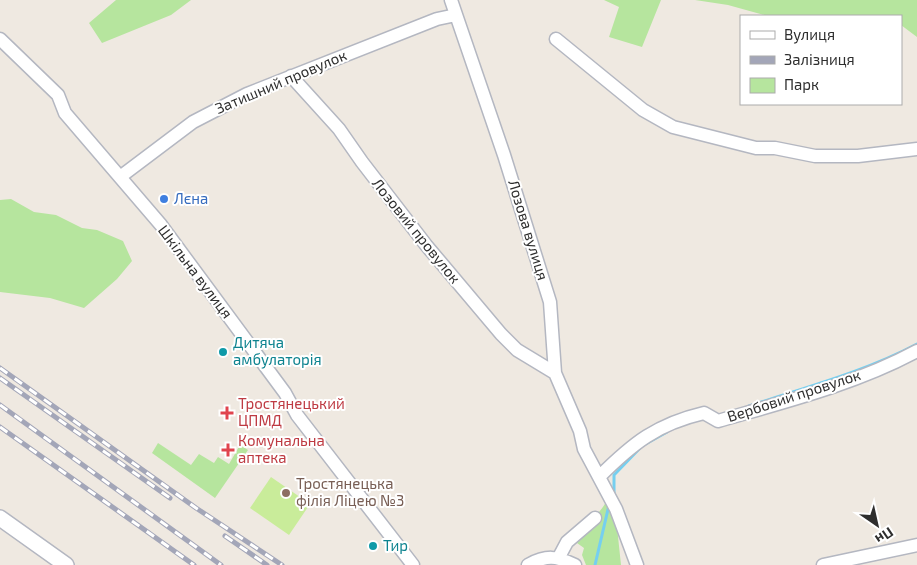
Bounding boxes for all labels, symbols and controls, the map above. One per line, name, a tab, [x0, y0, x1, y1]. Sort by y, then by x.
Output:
legend	[740, 15, 902, 105]
text: Вулиця	[784, 25, 835, 44]
street label: Затишний провулок	[212, 45, 349, 118]
text: Залізниця	[784, 50, 855, 68]
text: Парк	[784, 75, 819, 93]
street label: Лозовий провулок	[368, 174, 465, 287]
street label: Лозова вулиця	[504, 177, 553, 282]
place label: Лєна	[174, 189, 208, 207]
marker: Лєна	[158, 193, 170, 205]
street label: Шкільна вулиця	[154, 221, 237, 322]
place label: Дитяча амбулаторія	[233, 333, 322, 369]
marker: Дитяча амбулаторія	[217, 346, 229, 358]
street label: Вербовий провулок	[725, 365, 863, 426]
place label: Тростянецький ЦПМД	[238, 394, 345, 429]
marker: Тростянецький ЦПМД	[220, 406, 234, 420]
place label: Комунальна аптека	[238, 431, 325, 466]
marker: Комунальна аптека	[222, 444, 234, 456]
place label: Тростянецька філія Ліцею №3	[296, 474, 404, 509]
marker: Тростянецька філія Ліцею №3	[280, 487, 292, 499]
north arrow	[852, 500, 902, 550]
text: Пн	[872, 524, 897, 548]
place label: Тир	[383, 536, 408, 554]
marker: Тир	[367, 540, 379, 552]

